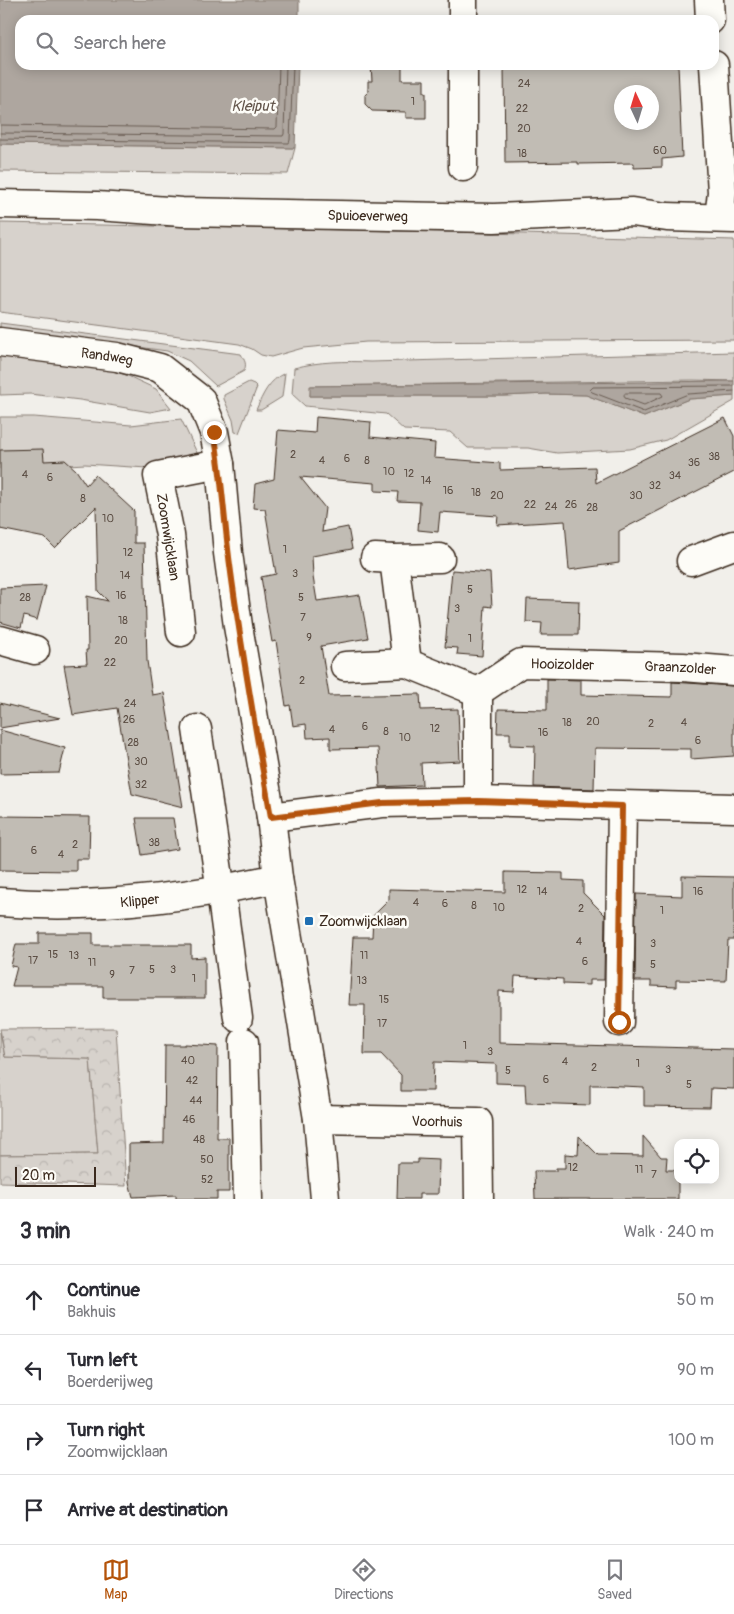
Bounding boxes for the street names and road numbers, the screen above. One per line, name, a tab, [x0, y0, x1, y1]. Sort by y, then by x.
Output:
street label: Spuioeverweg	[327, 206, 408, 225]
street label: Randweg	[80, 344, 135, 369]
street label: Zoomwijcklaan	[153, 492, 183, 582]
street label: Hooizolder	[530, 655, 594, 673]
street label: Graanzolder	[644, 658, 717, 678]
street label: Klipper	[120, 890, 160, 911]
street label: Voorhuis	[411, 1112, 463, 1130]

